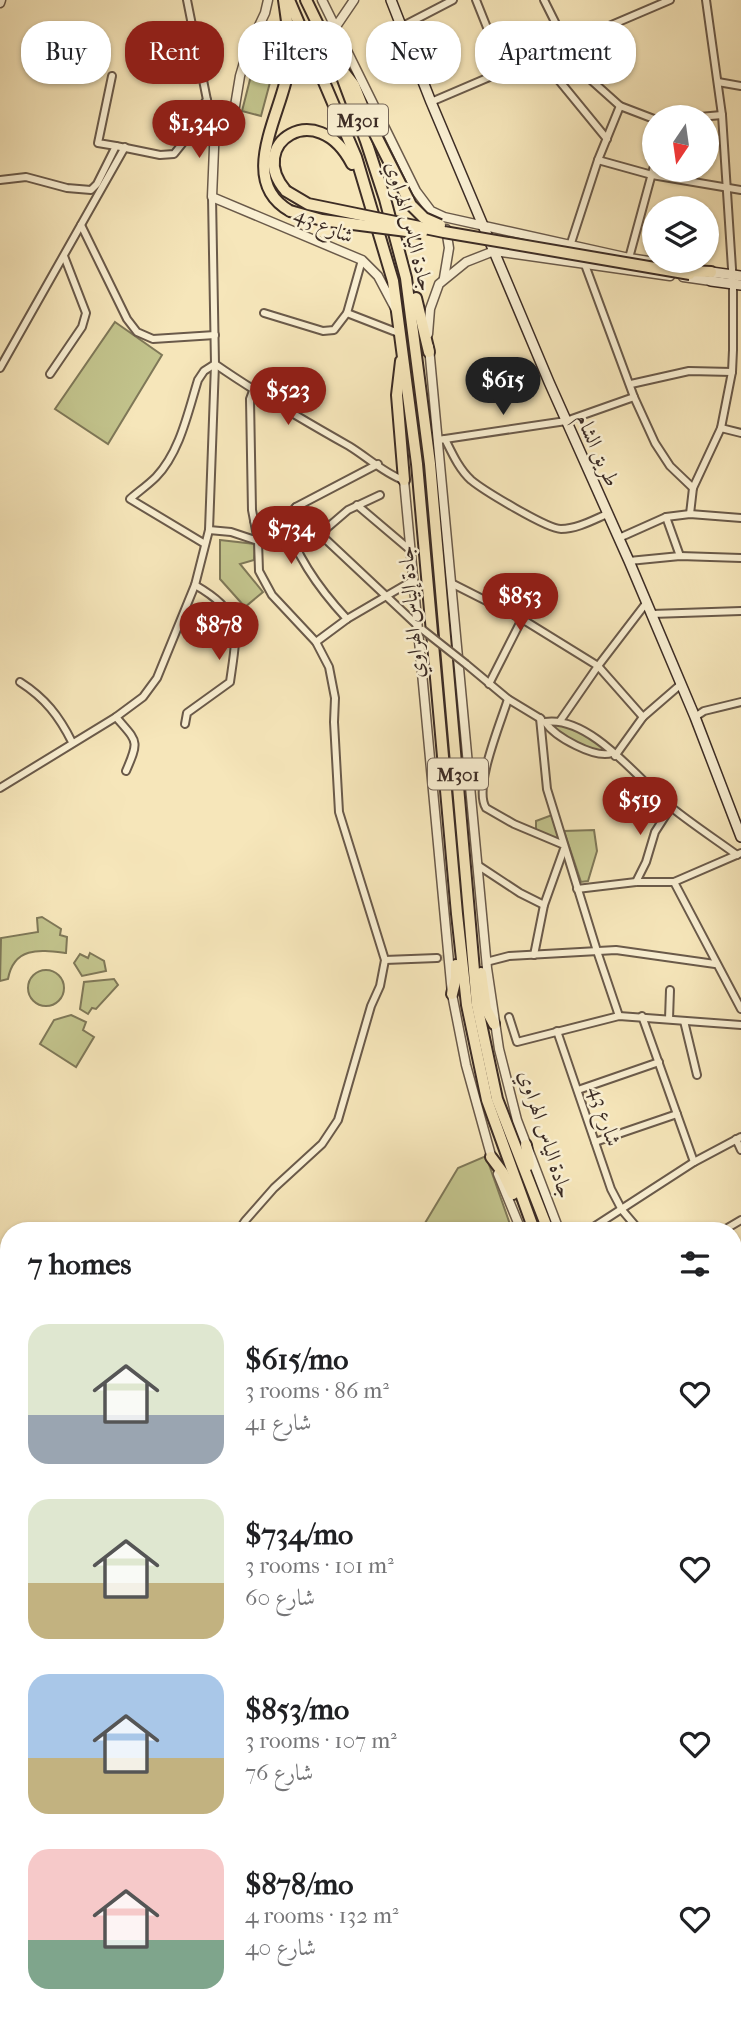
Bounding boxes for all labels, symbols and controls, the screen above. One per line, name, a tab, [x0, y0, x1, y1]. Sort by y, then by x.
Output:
chip: Buy	[21, 21, 111, 84]
chip: Rent	[125, 21, 224, 84]
chip: Filters	[238, 21, 352, 84]
chip: New	[366, 21, 461, 84]
chip: Apartment	[475, 21, 636, 84]
pin: $1,340	[142, 100, 256, 160]
road number: M301	[328, 104, 388, 136]
north arrow	[642, 105, 719, 182]
map controls	[642, 105, 719, 273]
text: $1,340	[168, 109, 230, 136]
street label: جادة الياس الهراوي	[377, 159, 439, 295]
button: layers	[642, 196, 719, 273]
street label: شارع 43	[288, 202, 357, 254]
pin: $615	[462, 358, 544, 417]
text: $615	[481, 366, 525, 393]
pin: $523	[247, 368, 329, 427]
text: $523	[266, 376, 310, 403]
street label: طريق الشام	[566, 410, 625, 493]
pin: $734	[250, 506, 332, 566]
text: $734	[268, 515, 314, 542]
street label: جادة إلياس الهراوي	[393, 544, 433, 679]
pin: $853	[479, 574, 561, 633]
text: $853	[498, 582, 542, 609]
pin: $878	[178, 602, 260, 662]
text: $878	[196, 611, 242, 638]
road number: M301	[428, 758, 488, 790]
pin: $519	[599, 778, 681, 837]
text: $519	[619, 786, 661, 813]
street label: جادة الياس الهراوي	[510, 1067, 578, 1202]
street label: شارع 43	[578, 1083, 626, 1151]
icon: filters	[676, 1245, 714, 1283]
text: 7 homes	[28, 1247, 131, 1282]
text: $615/mo	[245, 1342, 349, 1377]
icon: home	[84, 1352, 168, 1436]
icon: heart	[676, 1375, 714, 1413]
text: 3 rooms · 86 m²	[245, 1377, 389, 1404]
text: شارع 41	[245, 1409, 312, 1436]
text: $734/mo	[245, 1517, 353, 1552]
icon: home	[84, 1527, 168, 1611]
icon: heart	[676, 1550, 714, 1588]
text: 3 rooms · 101 m²	[245, 1552, 394, 1579]
text: شارع 60	[245, 1584, 315, 1611]
text: $853/mo	[245, 1692, 349, 1727]
icon: home	[84, 1702, 168, 1786]
icon: heart	[676, 1725, 714, 1763]
text: 3 rooms · 107 m²	[245, 1727, 397, 1754]
text: شارع 76	[245, 1759, 313, 1786]
text: $878/mo	[245, 1867, 353, 1902]
icon: home	[84, 1877, 168, 1961]
icon: heart	[676, 1900, 714, 1938]
text: 4 rooms · 132 m²	[245, 1902, 399, 1929]
text: شارع 40	[245, 1934, 316, 1961]

